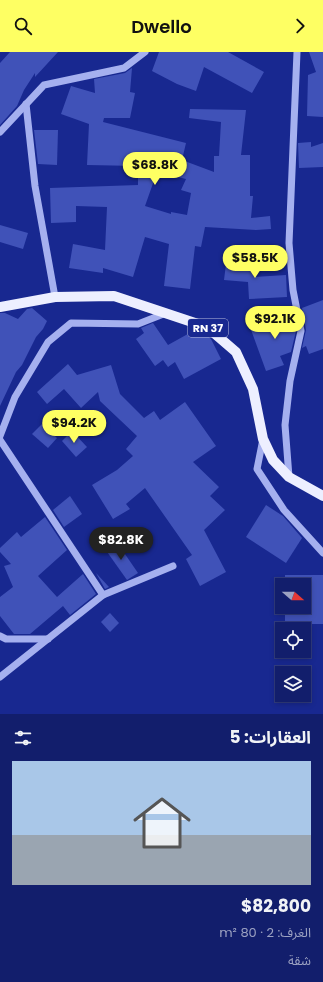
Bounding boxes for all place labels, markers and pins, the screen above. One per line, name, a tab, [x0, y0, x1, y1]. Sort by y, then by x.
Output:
pin: $68.8K	[122, 152, 188, 186]
pin: $58.5K	[222, 245, 288, 279]
pin: $92.1K	[242, 306, 308, 340]
pin: $94.2K	[41, 410, 107, 444]
pin: $82.8K	[88, 527, 154, 561]

